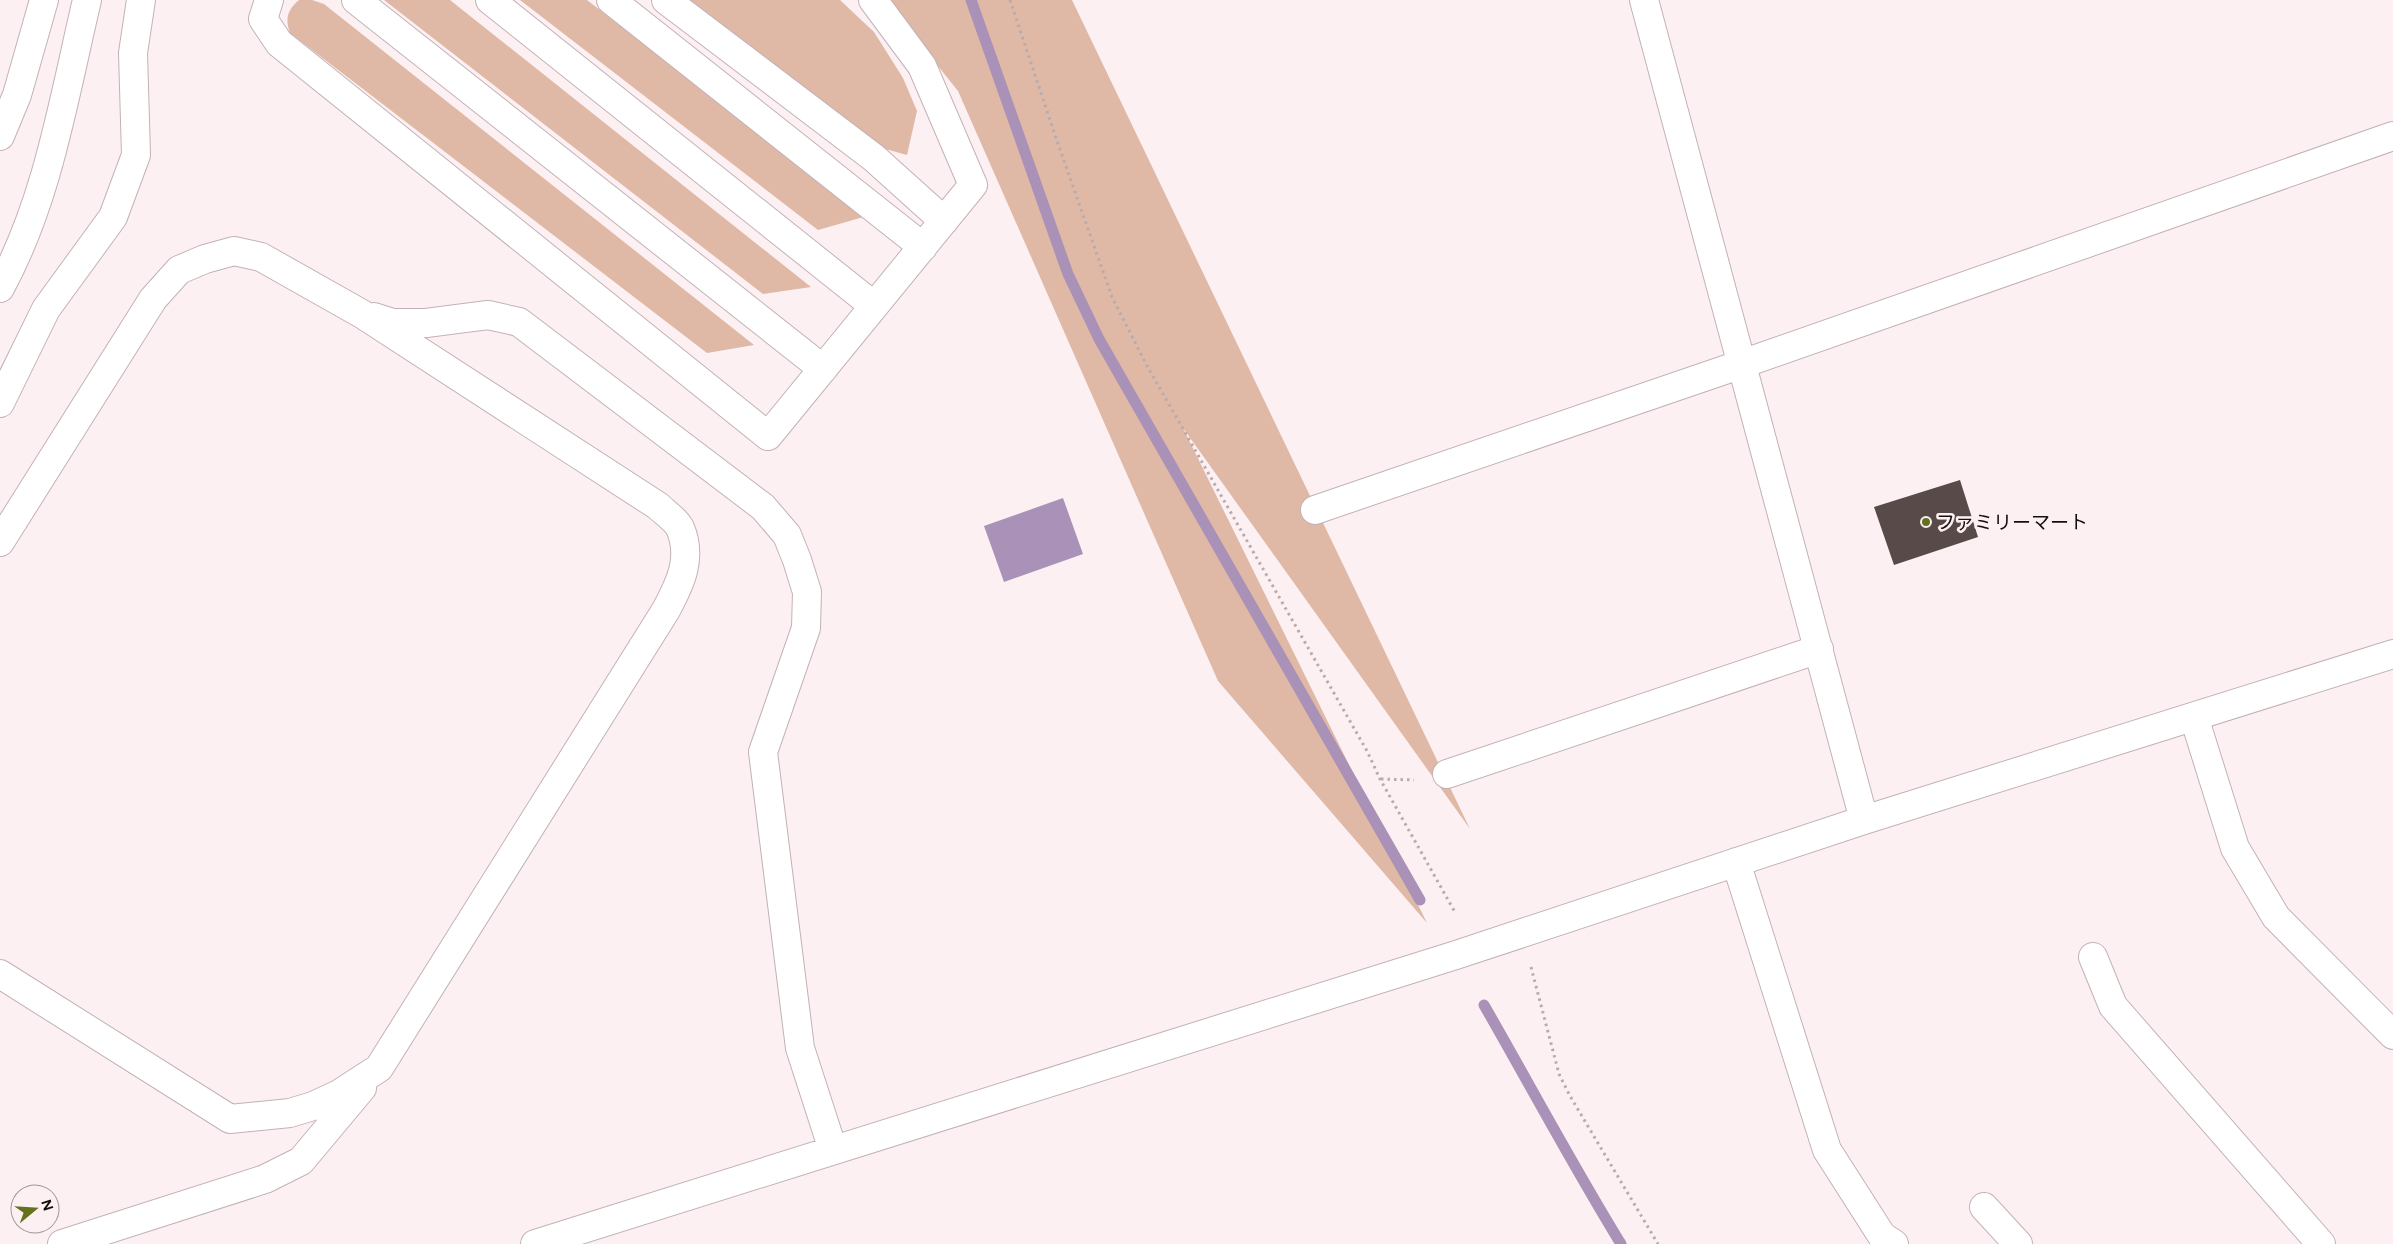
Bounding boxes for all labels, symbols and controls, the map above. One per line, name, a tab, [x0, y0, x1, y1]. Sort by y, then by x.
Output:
place label: ファミリーマート	[1936, 511, 2088, 534]
marker: ファミリーマート	[1920, 516, 1932, 528]
north arrow	[10, 1184, 60, 1234]
text: N	[37, 1197, 57, 1213]

